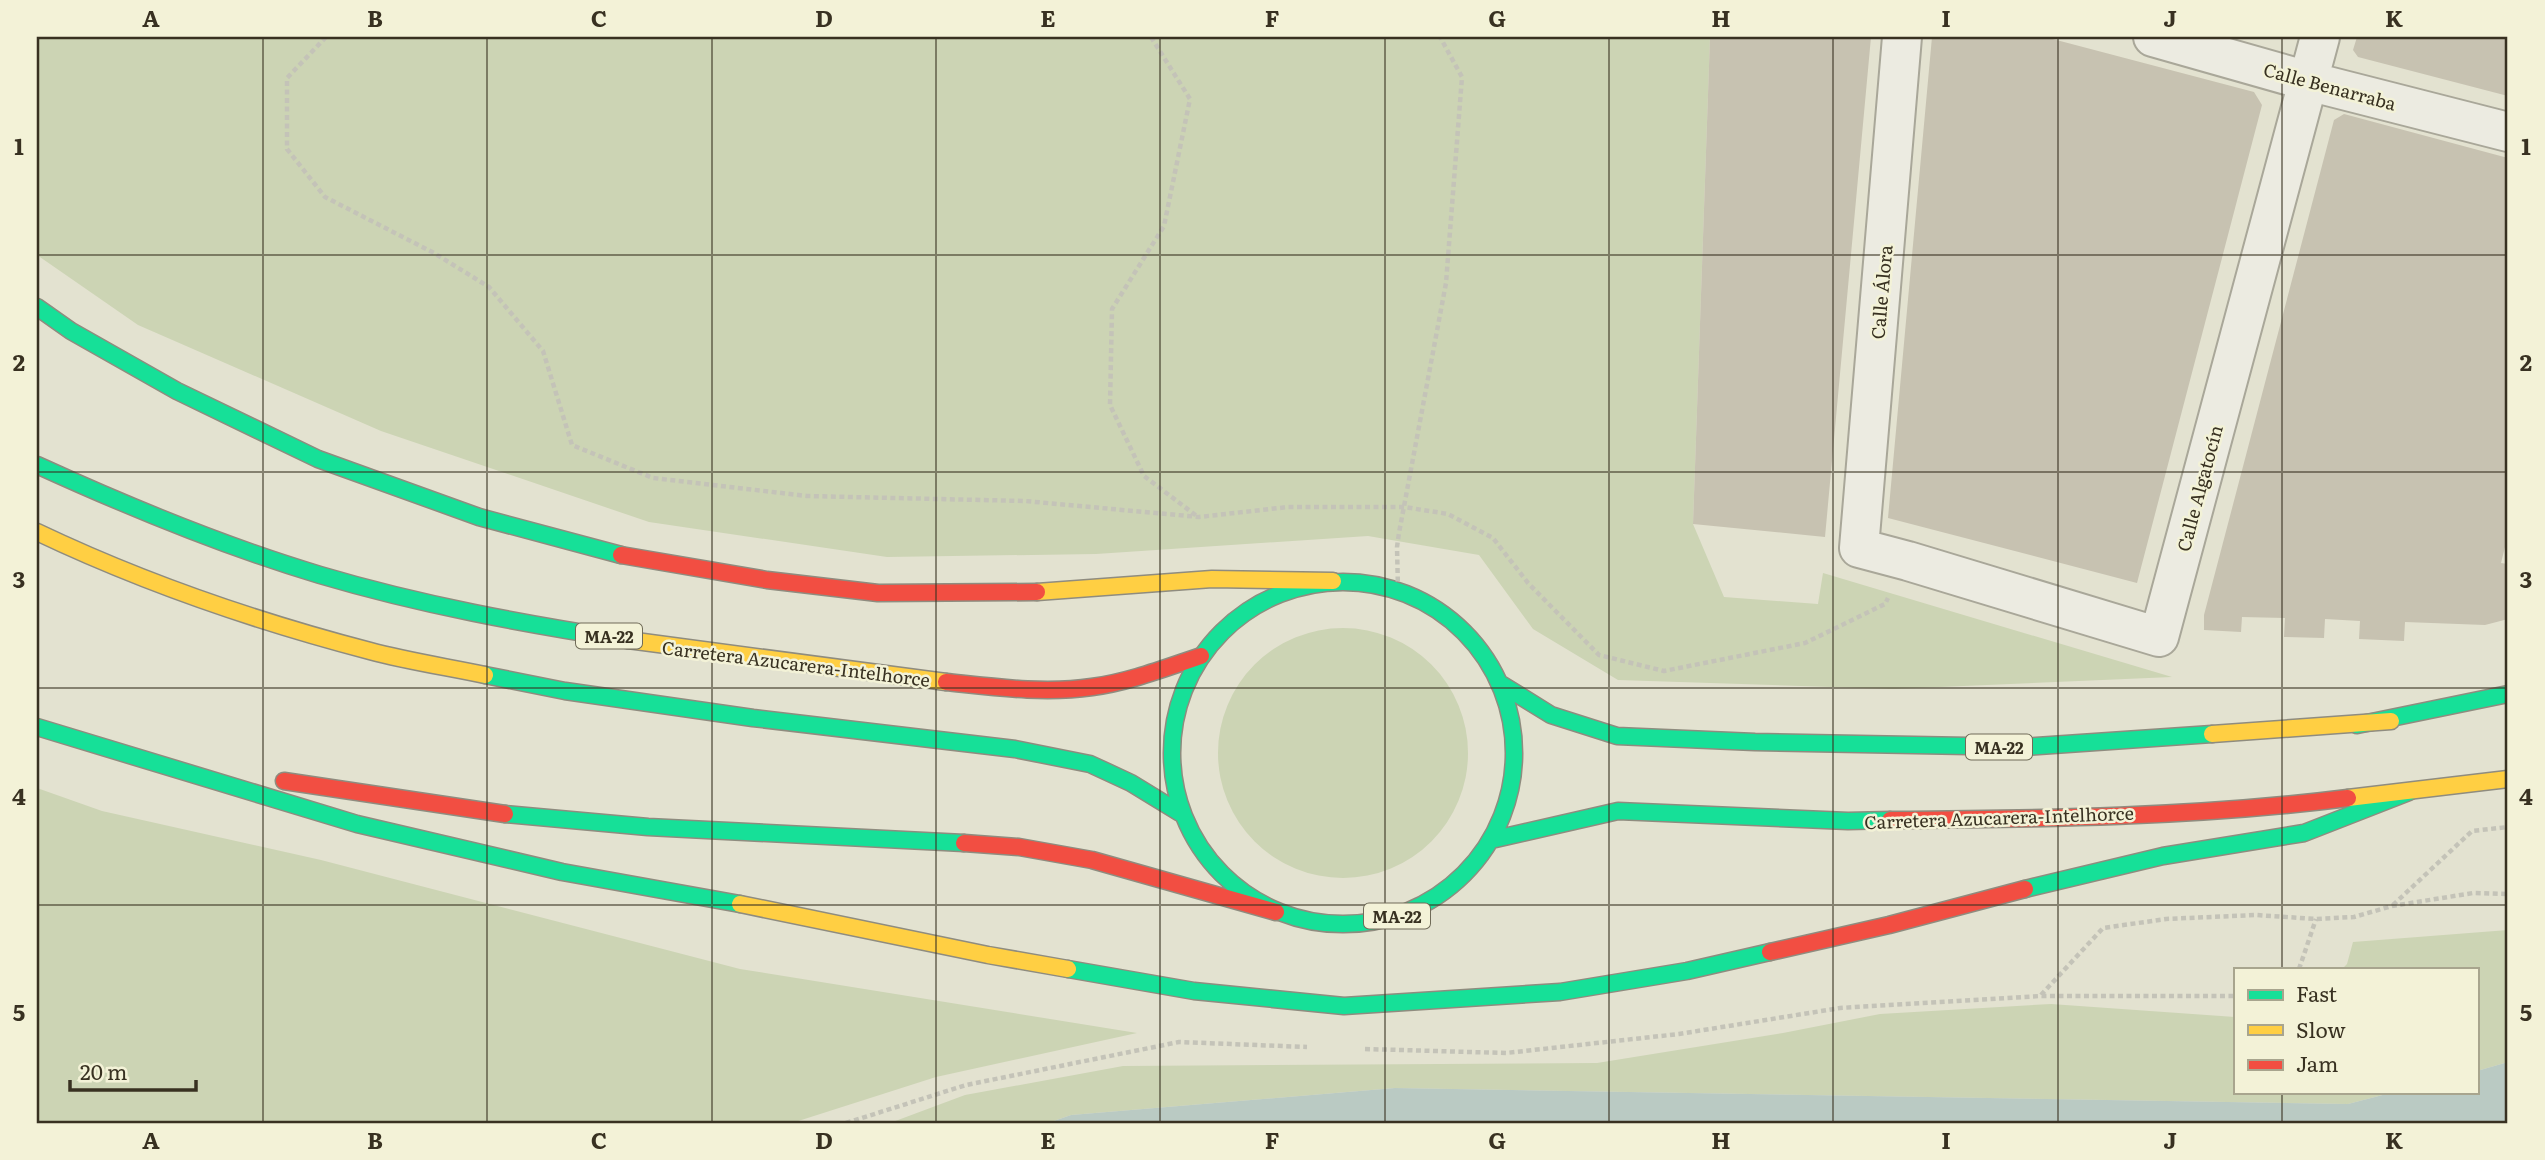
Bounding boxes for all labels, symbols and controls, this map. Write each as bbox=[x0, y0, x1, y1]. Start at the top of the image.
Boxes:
text: A bbox=[142, 0, 160, 34]
text: B bbox=[367, 0, 383, 34]
text: C bbox=[591, 0, 607, 34]
text: D bbox=[815, 0, 833, 34]
text: E bbox=[1040, 0, 1056, 34]
text: F bbox=[1265, 0, 1280, 34]
text: G bbox=[1488, 0, 1506, 34]
text: H bbox=[1711, 0, 1731, 34]
text: I bbox=[1941, 0, 1951, 34]
text: J bbox=[2163, 0, 2177, 34]
text: K bbox=[2385, 0, 2403, 34]
street label: Calle Benarraba bbox=[2261, 55, 2400, 117]
text: 1 bbox=[14, 128, 24, 162]
text: 1 bbox=[2521, 128, 2531, 162]
street label: Calle Álora bbox=[1863, 243, 1899, 340]
text: 2 bbox=[13, 344, 25, 378]
text: 2 bbox=[2520, 344, 2532, 378]
street label: Calle Algatocín bbox=[2169, 422, 2229, 554]
text: 3 bbox=[13, 561, 25, 595]
text: 3 bbox=[2520, 561, 2532, 595]
road number: MA-22 bbox=[576, 624, 642, 649]
street label: Carretera Azucarera-Intelhorce bbox=[660, 633, 932, 693]
road number: MA-22 bbox=[1966, 734, 2032, 760]
text: 4 bbox=[12, 778, 26, 812]
text: 4 bbox=[2519, 778, 2533, 812]
street label: Carretera Azucarera-Intelhorce bbox=[1864, 799, 2134, 835]
road number: MA-22 bbox=[1364, 904, 1430, 928]
legend bbox=[2234, 968, 2478, 1094]
text: Fast bbox=[2296, 977, 2337, 1008]
text: 5 bbox=[13, 994, 25, 1028]
text: 5 bbox=[2520, 994, 2532, 1028]
text: Slow bbox=[2296, 1013, 2346, 1044]
text: Jam bbox=[2296, 1047, 2338, 1078]
scale bar bbox=[70, 1048, 196, 1092]
text: 20 m bbox=[80, 1055, 127, 1086]
text: A bbox=[142, 1122, 160, 1156]
text: B bbox=[367, 1122, 383, 1156]
text: C bbox=[591, 1122, 607, 1156]
text: D bbox=[815, 1122, 833, 1156]
text: E bbox=[1040, 1122, 1056, 1156]
text: F bbox=[1265, 1122, 1280, 1156]
text: G bbox=[1488, 1122, 1506, 1156]
text: H bbox=[1711, 1122, 1731, 1156]
text: I bbox=[1941, 1122, 1951, 1156]
text: J bbox=[2163, 1122, 2177, 1156]
text: K bbox=[2385, 1122, 2403, 1156]

